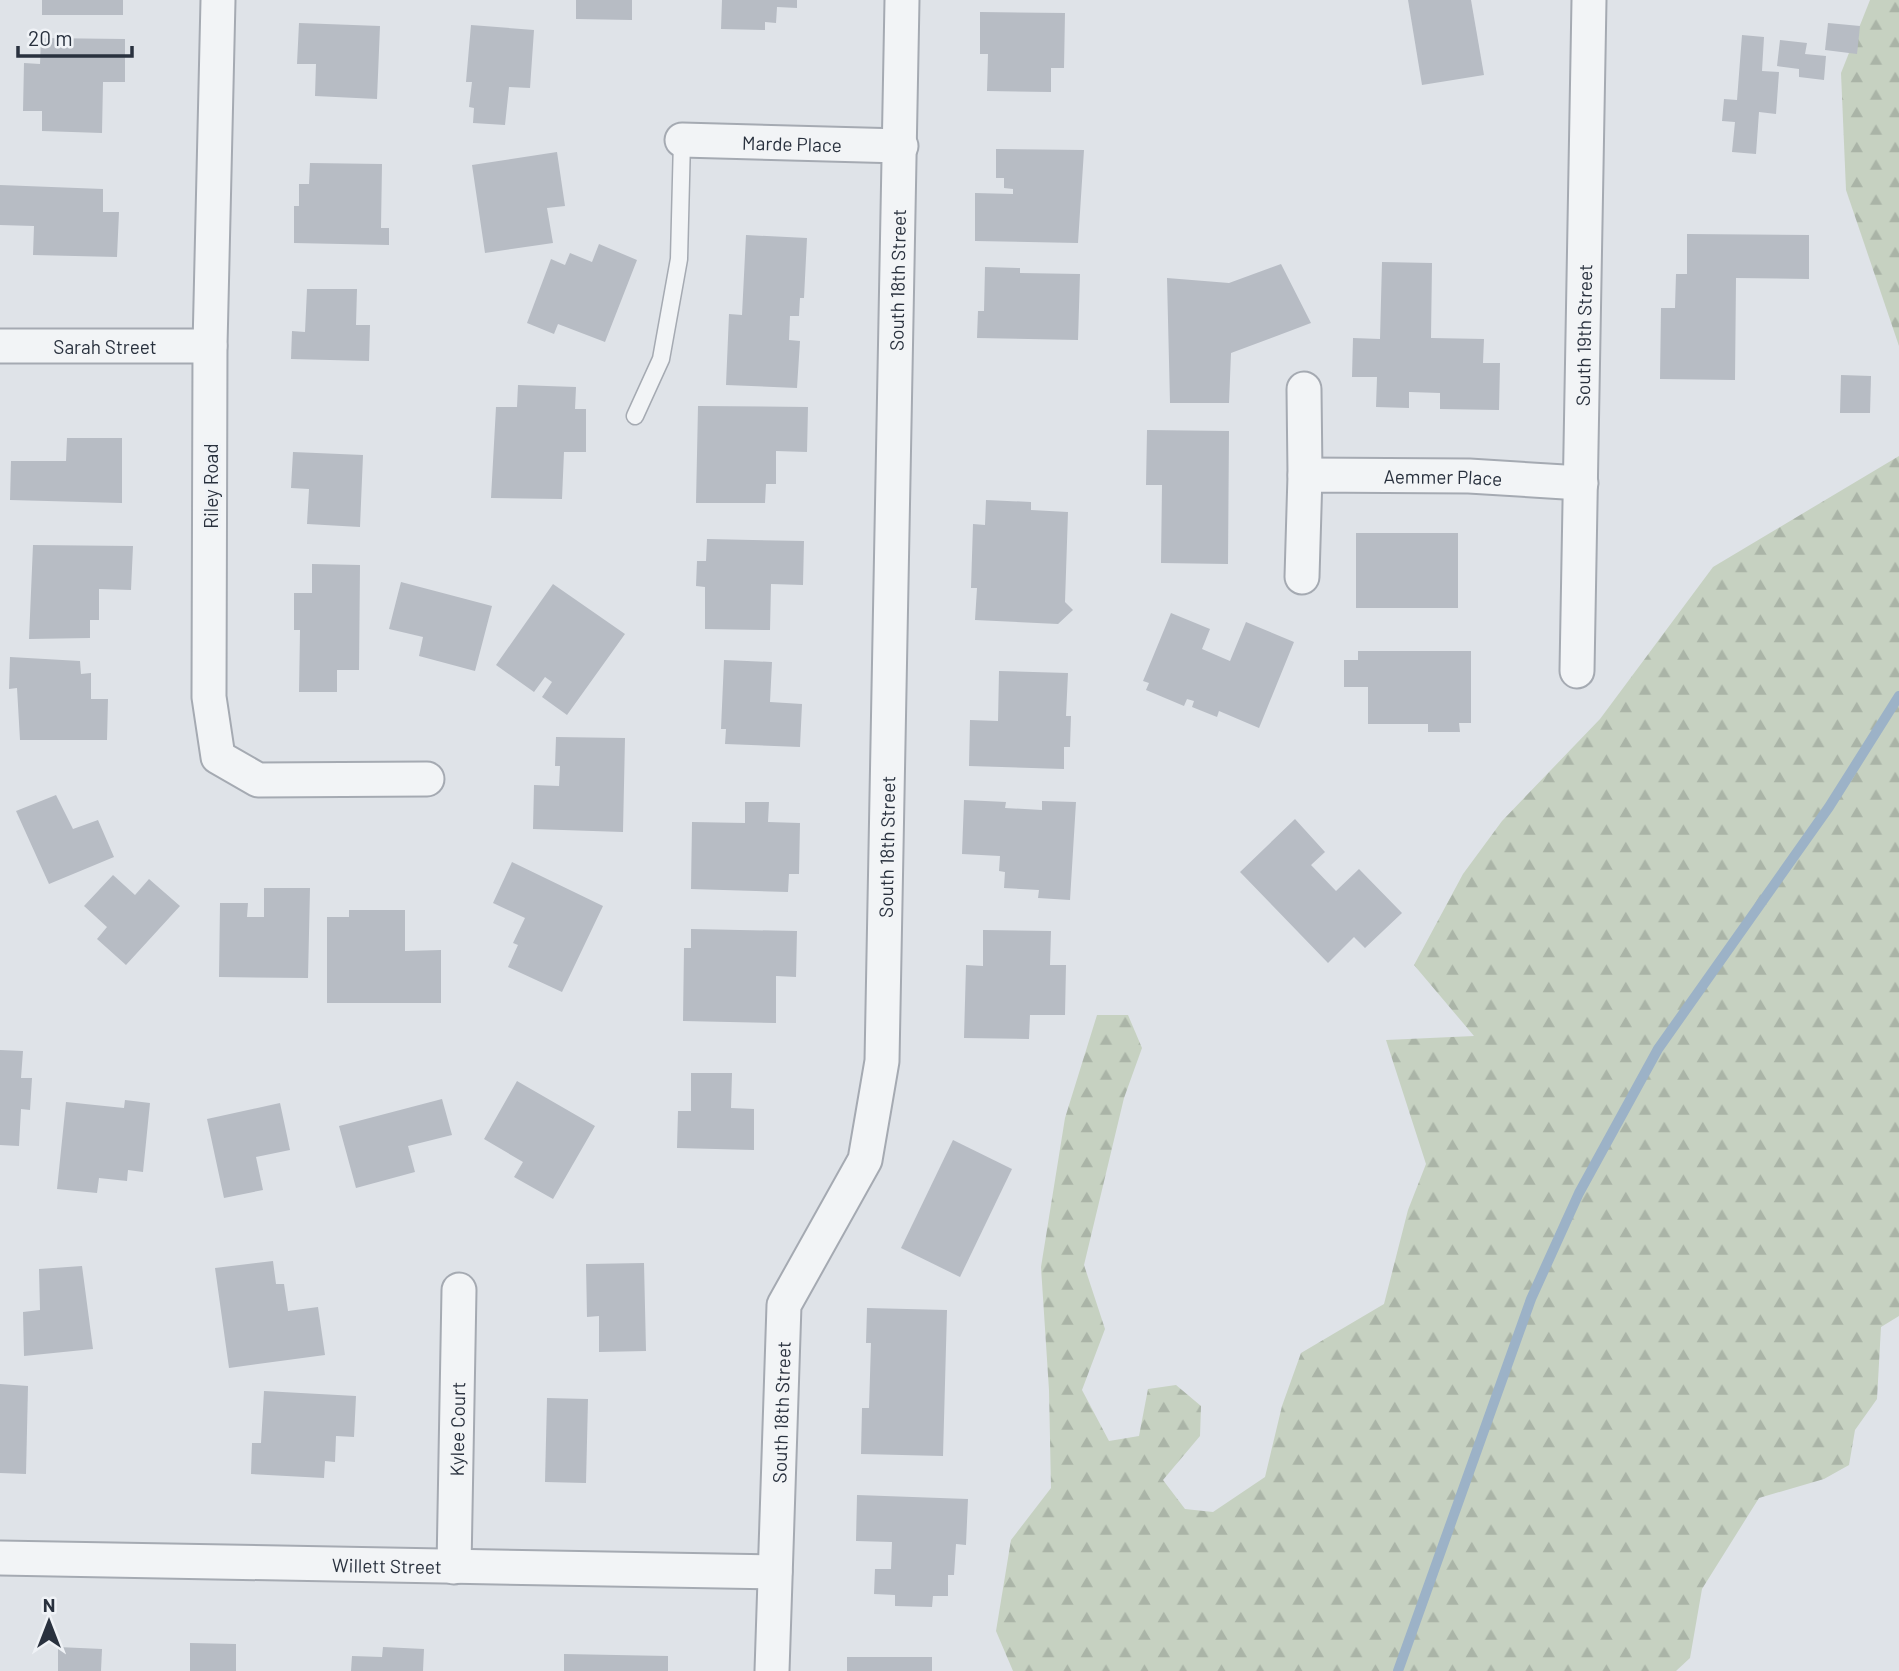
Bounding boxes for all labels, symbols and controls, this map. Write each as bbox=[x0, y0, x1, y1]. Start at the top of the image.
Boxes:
scale bar bbox=[18, 14, 131, 58]
text: 20 m bbox=[28, 25, 73, 50]
street label: Marde Place bbox=[742, 130, 842, 156]
street label: South 18th Street bbox=[884, 209, 910, 351]
street label: South 19th Street bbox=[1570, 264, 1596, 406]
street label: Sarah Street bbox=[53, 335, 157, 358]
street label: Riley Road bbox=[199, 443, 222, 529]
street label: Aemmer Place bbox=[1383, 464, 1503, 490]
street label: South 18th Street bbox=[873, 776, 899, 918]
street label: South 18th Street bbox=[767, 1341, 794, 1484]
street label: Kylee Court bbox=[444, 1381, 469, 1477]
street label: Willett Street bbox=[332, 1552, 442, 1577]
north arrow bbox=[14, 1587, 84, 1657]
text: N bbox=[43, 1593, 55, 1616]

